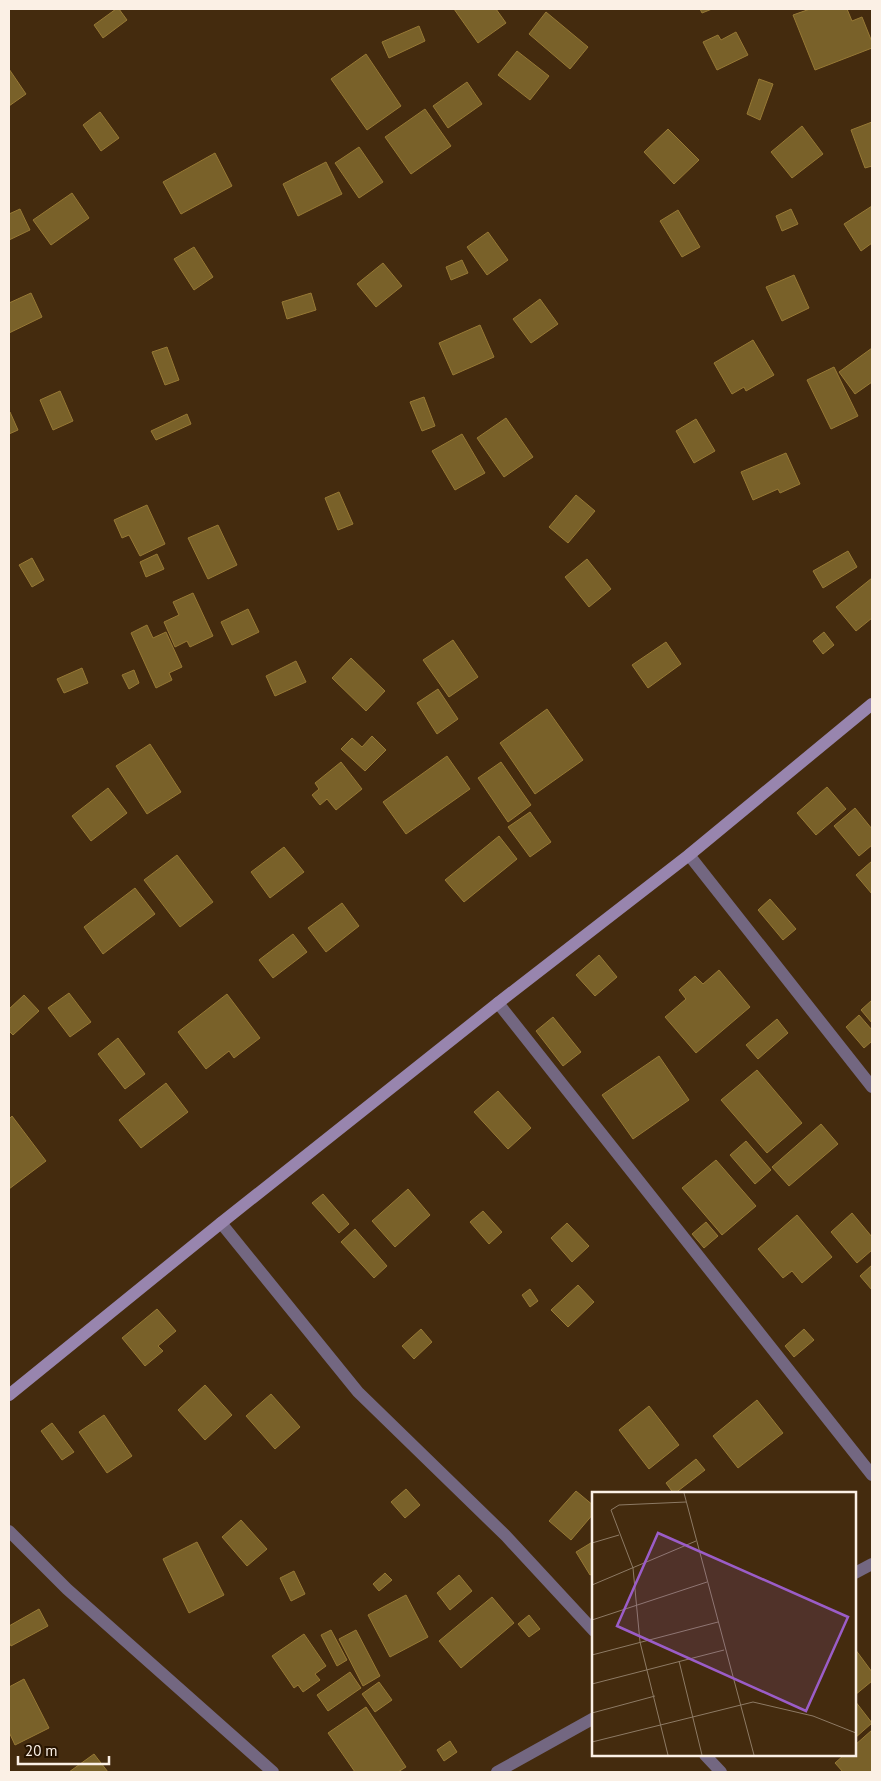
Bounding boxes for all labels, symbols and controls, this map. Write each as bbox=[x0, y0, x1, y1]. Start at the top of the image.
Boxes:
inset map bbox=[592, 1492, 856, 1756]
scale bar bbox=[18, 1734, 109, 1766]
text: 20 m bbox=[25, 1741, 58, 1760]

